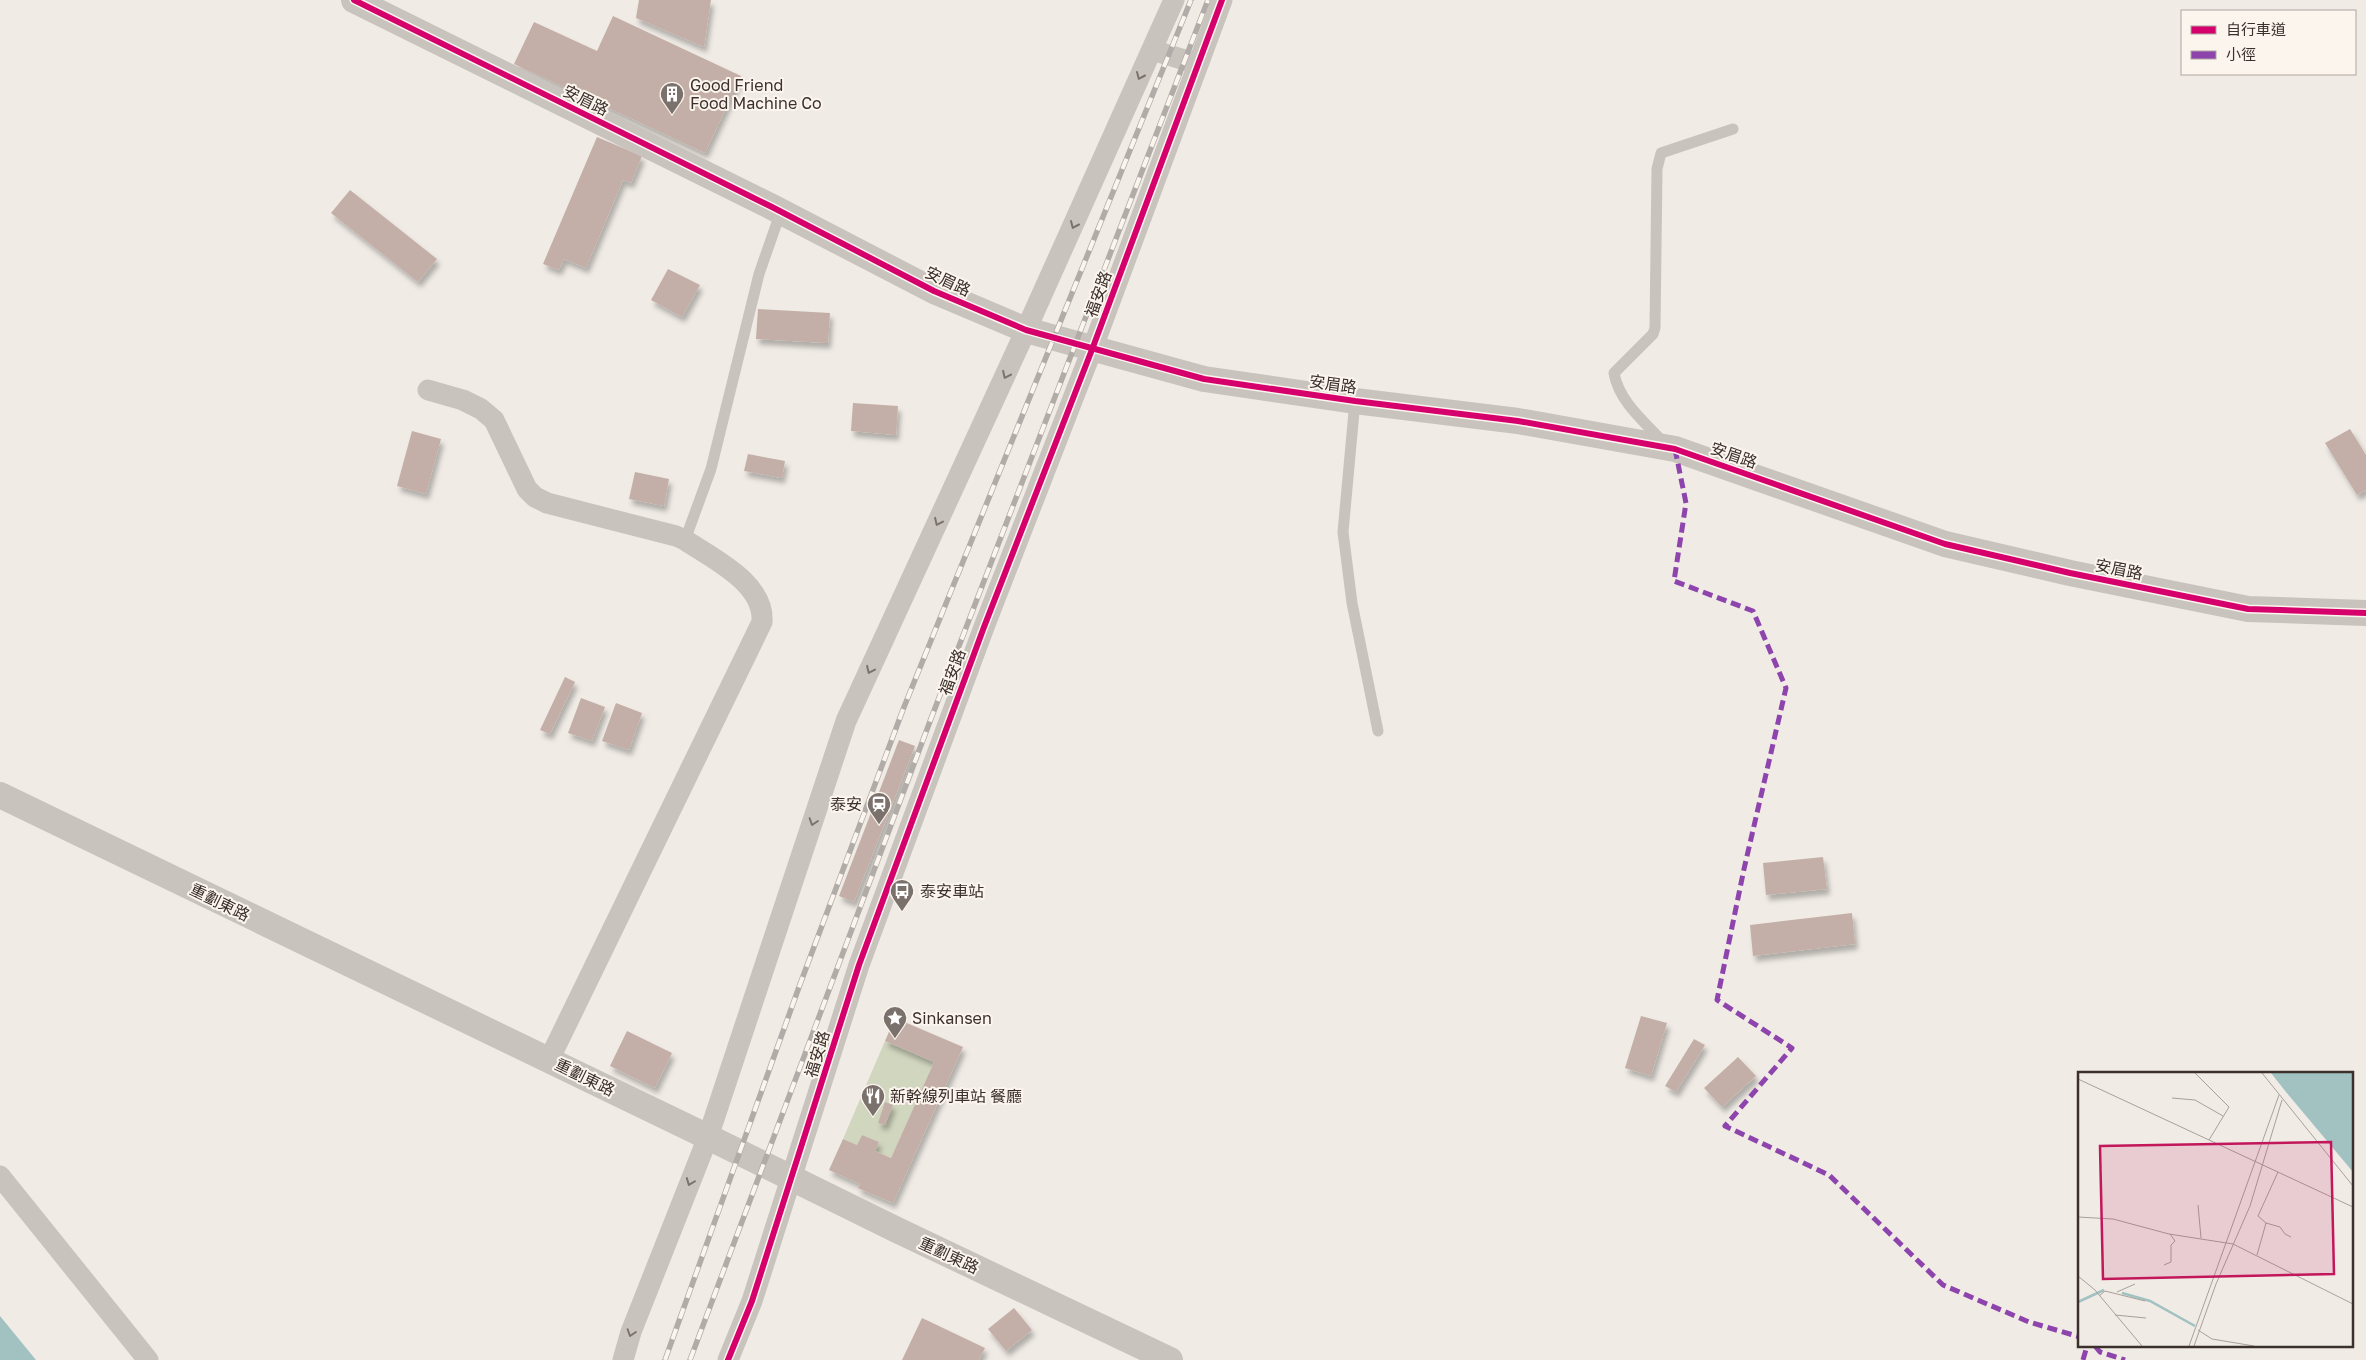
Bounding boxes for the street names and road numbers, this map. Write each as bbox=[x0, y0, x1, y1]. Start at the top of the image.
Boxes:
street label: 安眉路 bbox=[560, 80, 612, 120]
street label: 安眉路 bbox=[922, 262, 974, 300]
street label: 福安路 bbox=[1080, 268, 1116, 320]
street label: 安眉路 bbox=[1308, 371, 1358, 397]
street label: 安眉路 bbox=[1708, 438, 1760, 472]
street label: 安眉路 bbox=[2094, 555, 2144, 583]
street label: 福安路 bbox=[934, 646, 970, 698]
street label: 重劃東路 bbox=[187, 879, 253, 925]
street label: 福安路 bbox=[800, 1028, 834, 1080]
street label: 重劃東路 bbox=[552, 1054, 618, 1100]
street label: 重劃東路 bbox=[916, 1232, 982, 1278]

